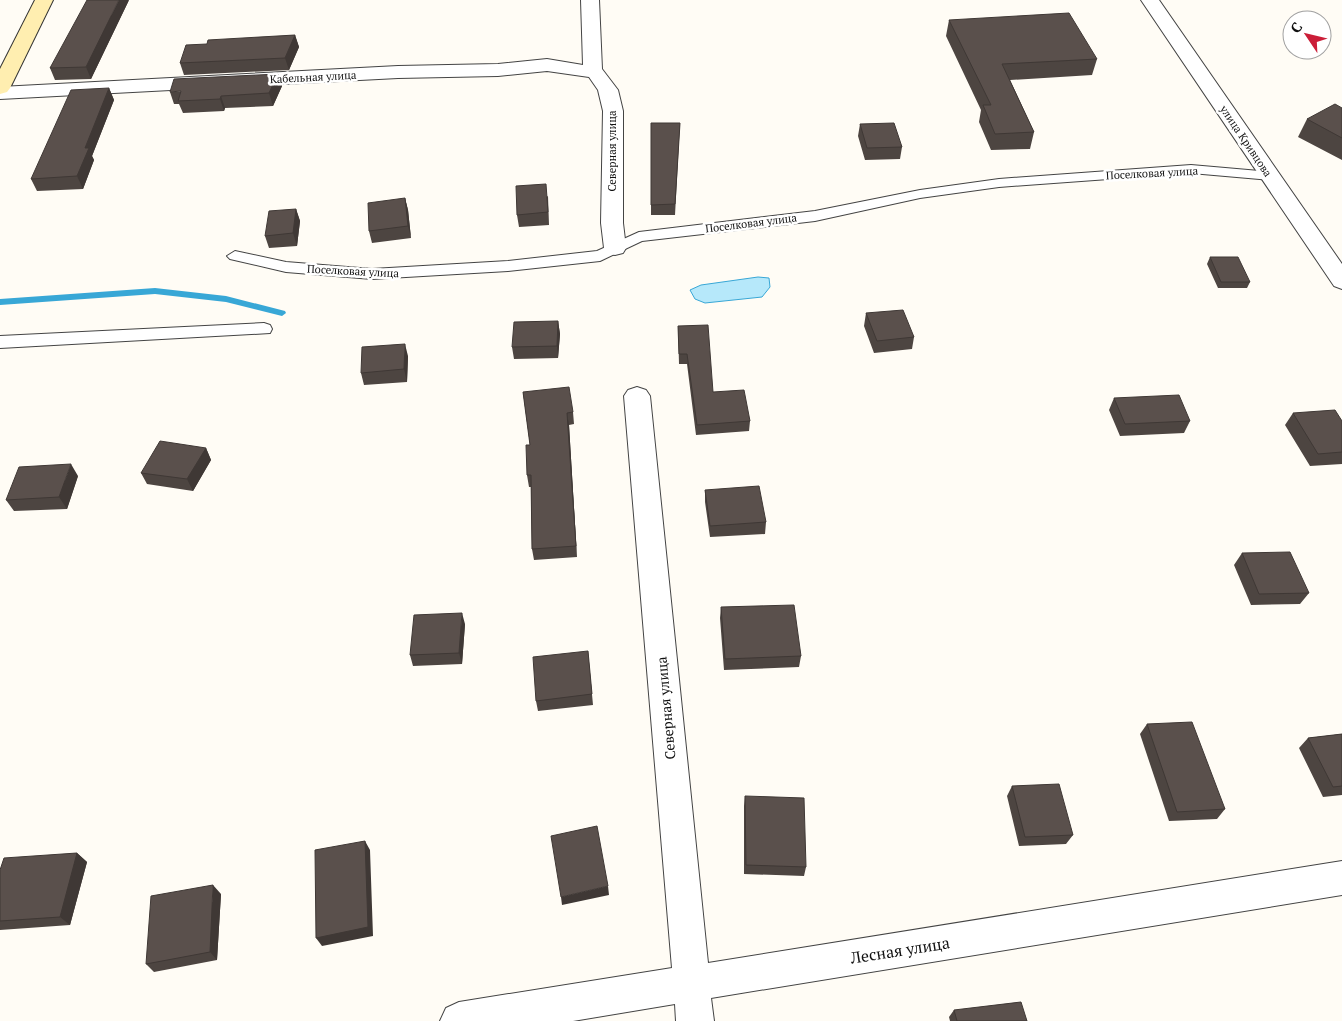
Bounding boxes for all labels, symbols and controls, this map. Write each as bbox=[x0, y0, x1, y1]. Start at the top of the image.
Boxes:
north arrow bbox=[1282, 10, 1332, 60]
text: С bbox=[1286, 18, 1306, 36]
street label: Кабельная улица bbox=[269, 68, 357, 86]
street label: улица Кривцова bbox=[1216, 102, 1275, 180]
street label: Северная улица bbox=[605, 110, 619, 192]
street label: Поселковая улица bbox=[1106, 164, 1199, 182]
street label: Поселковая улица bbox=[704, 210, 798, 236]
street label: Поселковая улица bbox=[307, 262, 400, 280]
street label: Северная улица bbox=[652, 656, 679, 760]
street label: Лесная улица bbox=[848, 931, 951, 969]

